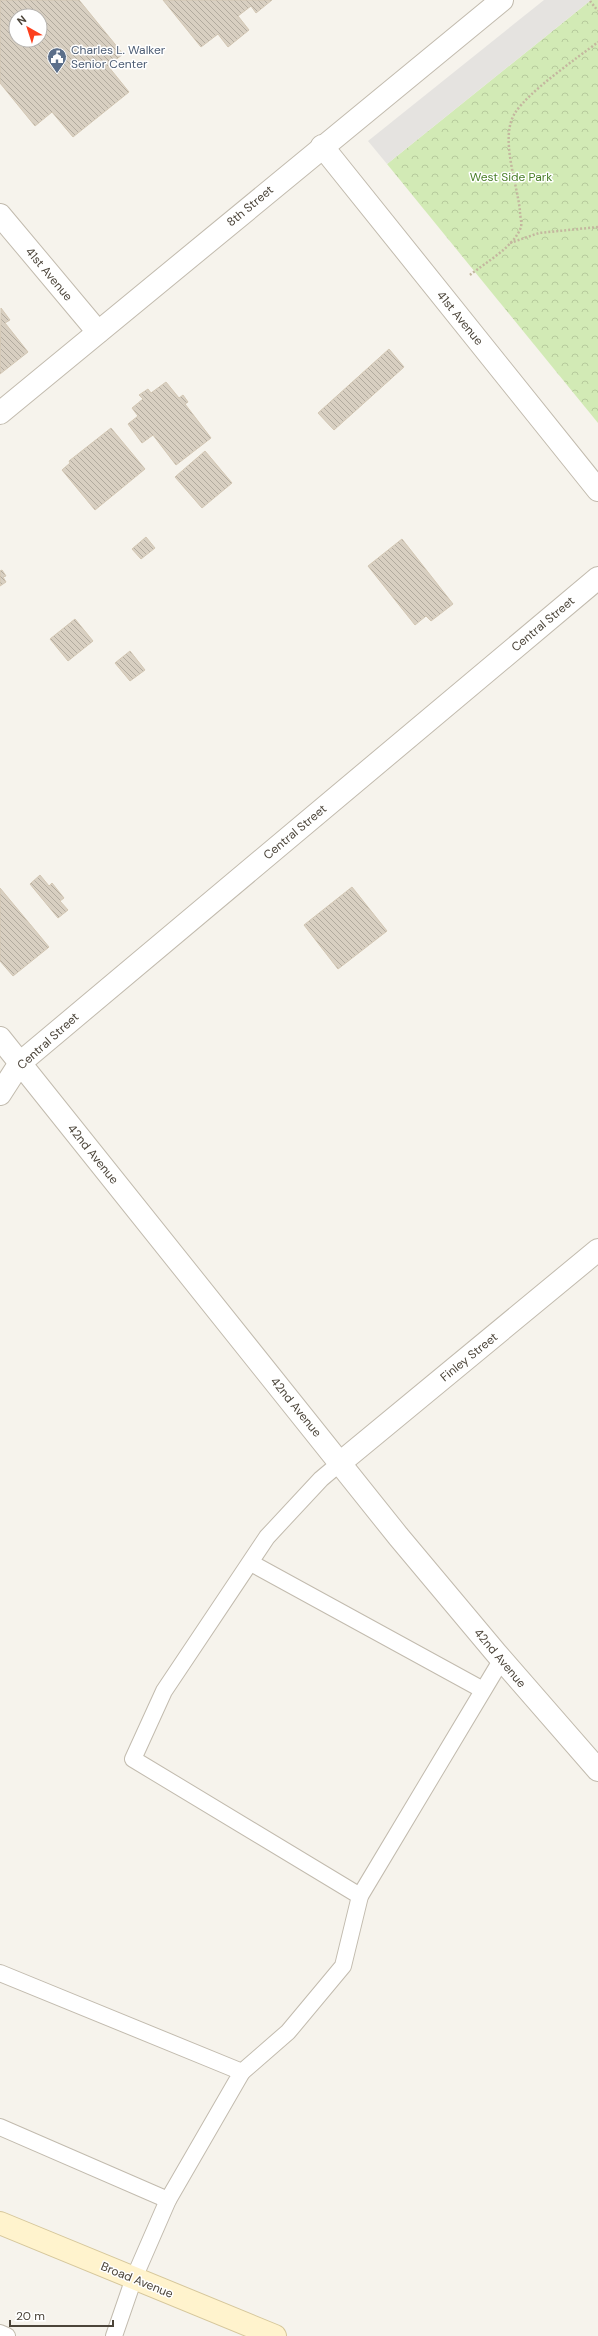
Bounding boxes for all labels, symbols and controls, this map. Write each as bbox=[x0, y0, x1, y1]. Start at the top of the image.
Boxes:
north arrow bbox=[8, 8, 48, 48]
text: N bbox=[14, 12, 29, 28]
place label: Charles L. Walker Senior Center bbox=[71, 42, 166, 72]
public building icon: Charles L. Walker Senior Center bbox=[46, 46, 68, 74]
park label: West Side Park bbox=[470, 169, 552, 185]
street label: 8th Street bbox=[223, 182, 277, 230]
street label: 41st Avenue bbox=[22, 244, 76, 304]
street label: 41st Avenue bbox=[433, 288, 487, 349]
street label: Central Street bbox=[508, 593, 578, 655]
street label: Central Street bbox=[260, 801, 330, 863]
street label: Central Street bbox=[14, 1009, 83, 1073]
street label: 42nd Avenue bbox=[64, 1121, 122, 1187]
street label: Finley Street bbox=[437, 1329, 501, 1385]
street label: 42nd Avenue bbox=[267, 1374, 325, 1440]
street label: 42nd Avenue bbox=[471, 1625, 530, 1691]
street label: Broad Avenue bbox=[98, 2258, 176, 2302]
scale bar bbox=[10, 2302, 113, 2328]
text: 20 m bbox=[16, 2308, 45, 2324]

